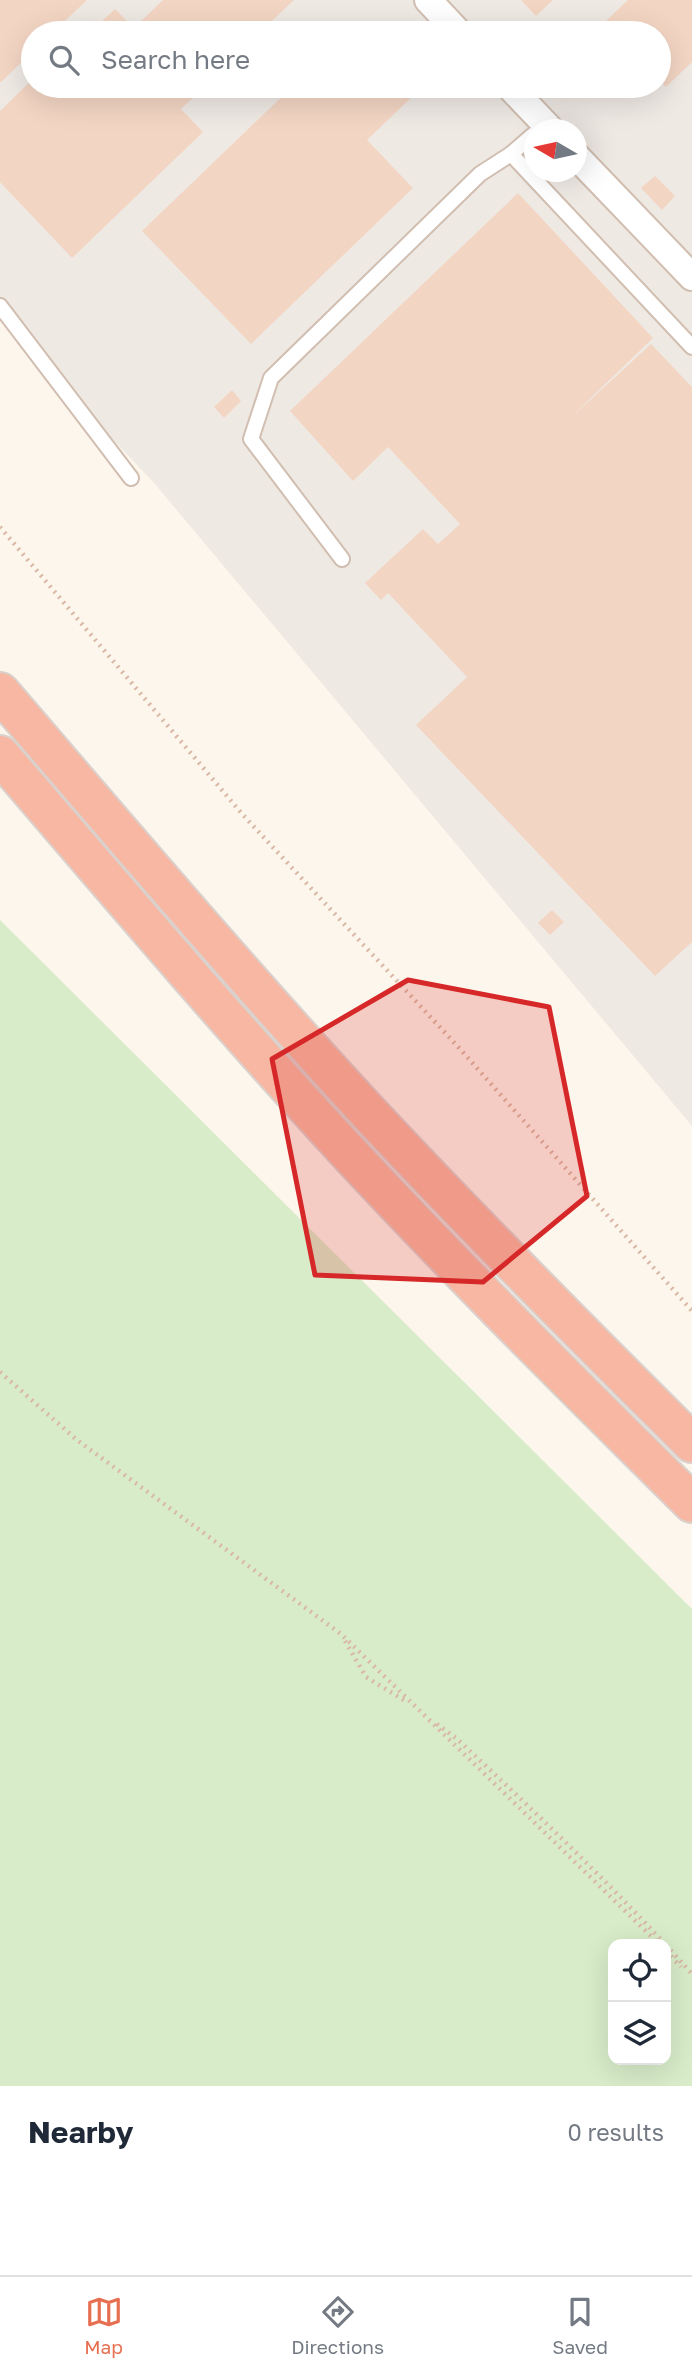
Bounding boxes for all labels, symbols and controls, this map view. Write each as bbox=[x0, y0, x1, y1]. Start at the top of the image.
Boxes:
search box bbox=[21, 21, 671, 98]
icon: search bbox=[45, 41, 83, 79]
text: Search here bbox=[101, 44, 250, 75]
north arrow bbox=[524, 119, 587, 182]
map controls bbox=[608, 1939, 671, 2065]
button: locate bbox=[608, 1939, 671, 2002]
button: layers bbox=[608, 2002, 671, 2065]
text: Nearby bbox=[28, 2114, 133, 2150]
text: 0 results bbox=[568, 2118, 664, 2146]
tab: Map bbox=[84, 2293, 123, 2358]
tab: Directions bbox=[291, 2293, 384, 2358]
tab: Saved bbox=[552, 2293, 608, 2358]

